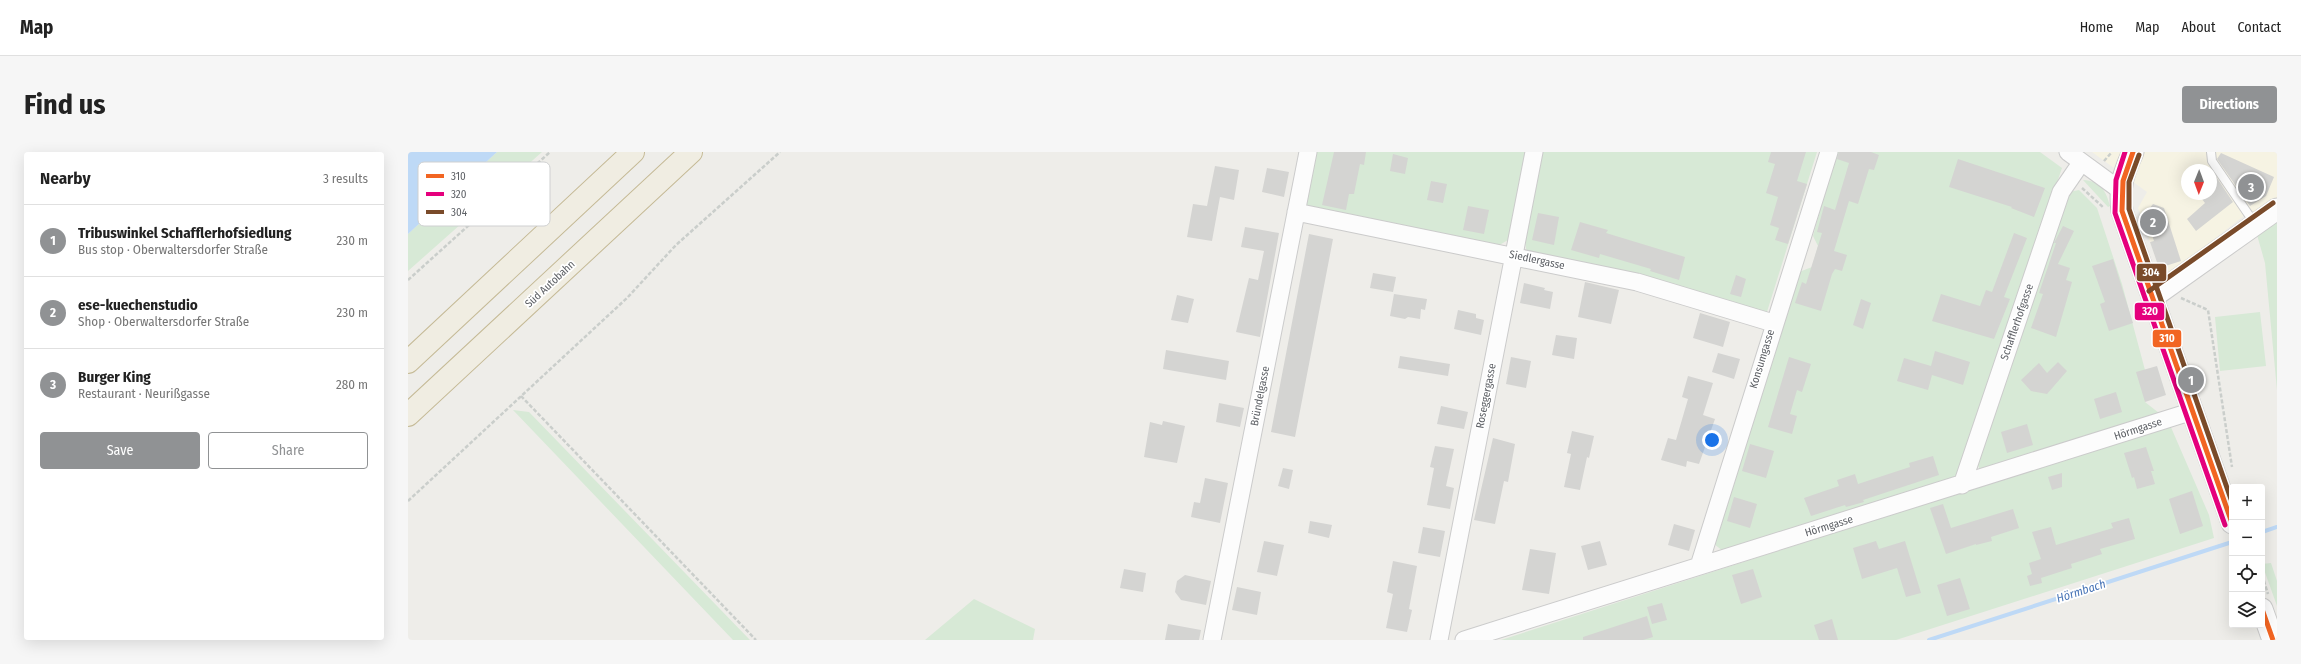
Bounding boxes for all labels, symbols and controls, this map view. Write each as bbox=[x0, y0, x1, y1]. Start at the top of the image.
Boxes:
text: Map bbox=[20, 16, 53, 39]
text: Home bbox=[2080, 19, 2113, 36]
text: Map bbox=[2135, 19, 2159, 36]
text: About bbox=[2181, 19, 2216, 36]
text: Contact bbox=[2238, 19, 2281, 36]
button: Directions bbox=[2182, 86, 2277, 123]
text: Find us bbox=[24, 88, 106, 121]
legend bbox=[418, 162, 550, 226]
north arrow bbox=[2181, 164, 2217, 200]
text: Nearby bbox=[40, 168, 91, 189]
text: 310 bbox=[451, 170, 466, 183]
text: 3 results bbox=[323, 171, 368, 186]
pin: 3 bbox=[2238, 172, 2264, 202]
text: 320 bbox=[451, 188, 467, 201]
text: 304 bbox=[451, 206, 468, 219]
pin: 2 bbox=[2140, 207, 2166, 237]
text: Tribuswinkel Schafflerhofsiedlung bbox=[78, 224, 291, 242]
text: 1 bbox=[50, 233, 56, 248]
text: 230 m bbox=[337, 233, 368, 248]
text: Bus stop · Oberwaltersdorfer Straße bbox=[78, 242, 268, 257]
street label: Siedlergasse bbox=[1508, 248, 1566, 272]
street label: Süd Autobahn bbox=[522, 258, 578, 310]
line badge: 304 bbox=[2136, 263, 2167, 282]
text: 304 bbox=[2142, 266, 2160, 279]
street label: Schafflerhofgasse bbox=[1998, 282, 2036, 362]
text: ese-kuechenstudio bbox=[78, 296, 198, 314]
line badge: 320 bbox=[2134, 302, 2165, 321]
text: 2 bbox=[50, 305, 56, 320]
text: 230 m bbox=[337, 305, 368, 320]
text: 320 bbox=[2141, 305, 2158, 318]
text: Shop · Oberwaltersdorfer Straße bbox=[78, 314, 249, 329]
street label: Konsumgasse bbox=[1747, 328, 1777, 390]
line badge: 310 bbox=[2152, 329, 2182, 348]
text: 310 bbox=[2158, 332, 2175, 345]
street label: Roseggergasse bbox=[1473, 362, 1499, 430]
street label: Bründelgasse bbox=[1248, 365, 1272, 427]
pin: 1 bbox=[2178, 365, 2204, 395]
text: Burger King bbox=[78, 368, 151, 386]
text: 3 bbox=[50, 377, 56, 392]
text: 280 m bbox=[336, 377, 368, 392]
text: Restaurant · Neurißgasse bbox=[78, 386, 210, 401]
street label: Hörmgasse bbox=[2112, 415, 2164, 443]
your location bbox=[1702, 430, 1722, 450]
button: Save bbox=[40, 432, 200, 469]
button: Share bbox=[208, 432, 368, 469]
map controls bbox=[2229, 484, 2265, 628]
button: + bbox=[2229, 484, 2265, 520]
street label: Hörmgasse bbox=[1803, 513, 1855, 539]
button: − bbox=[2229, 520, 2265, 556]
button: locate bbox=[2229, 556, 2265, 592]
water label: Hörmbach bbox=[2055, 576, 2107, 606]
button: layers bbox=[2229, 592, 2265, 628]

